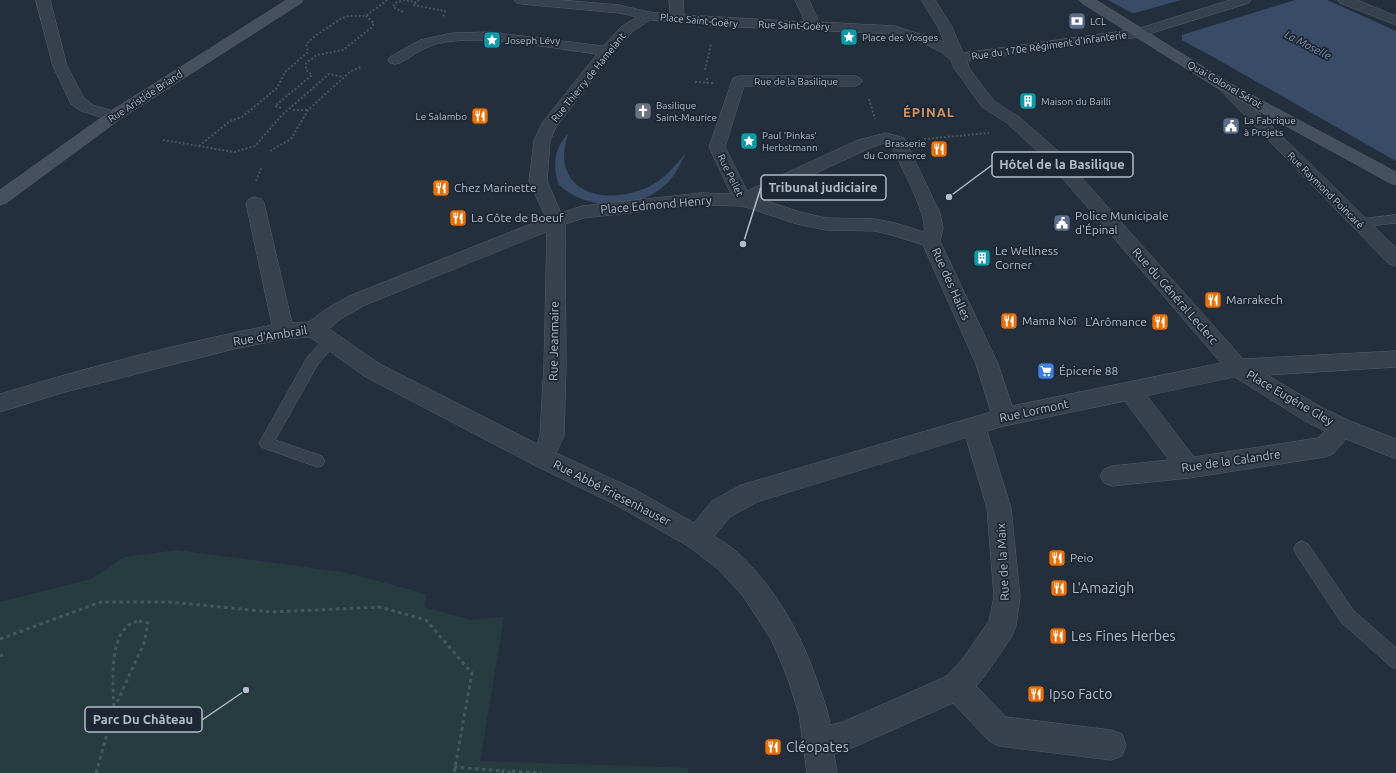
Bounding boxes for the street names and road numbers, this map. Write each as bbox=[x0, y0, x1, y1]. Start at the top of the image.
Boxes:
street label: Place Saint-Goëry bbox=[660, 12, 739, 29]
street label: Rue Saint-Goëry bbox=[758, 19, 830, 32]
street label: Rue du 170e Régiment d'Infanterie bbox=[971, 29, 1127, 62]
street label: Rue Thierry de Hamelant bbox=[549, 31, 628, 124]
street label: Quai Colonel Sérot bbox=[1186, 59, 1264, 110]
street label: Rue Aristide Briand bbox=[106, 68, 184, 124]
street label: Rue de la Basilique bbox=[754, 76, 838, 87]
street label: Rue Raymond Poincaré bbox=[1285, 150, 1366, 231]
street label: Rue Pellet bbox=[716, 152, 746, 198]
street label: Place Edmond Henry bbox=[600, 193, 712, 216]
street label: Rue du Général Leclerc bbox=[1130, 245, 1221, 347]
street label: Rue des Halles bbox=[930, 246, 973, 322]
street label: Rue Jeanmaire bbox=[546, 301, 561, 381]
street label: Rue d'Ambrail bbox=[232, 323, 308, 348]
street label: Place Eugéne Gley bbox=[1244, 367, 1336, 428]
street label: Rue Lormont bbox=[998, 397, 1070, 424]
street label: Rue de la Calandre bbox=[1180, 447, 1281, 474]
street label: Rue Abbé Friesenhauser bbox=[551, 457, 674, 528]
street label: Rue de la Maix bbox=[994, 523, 1011, 601]

